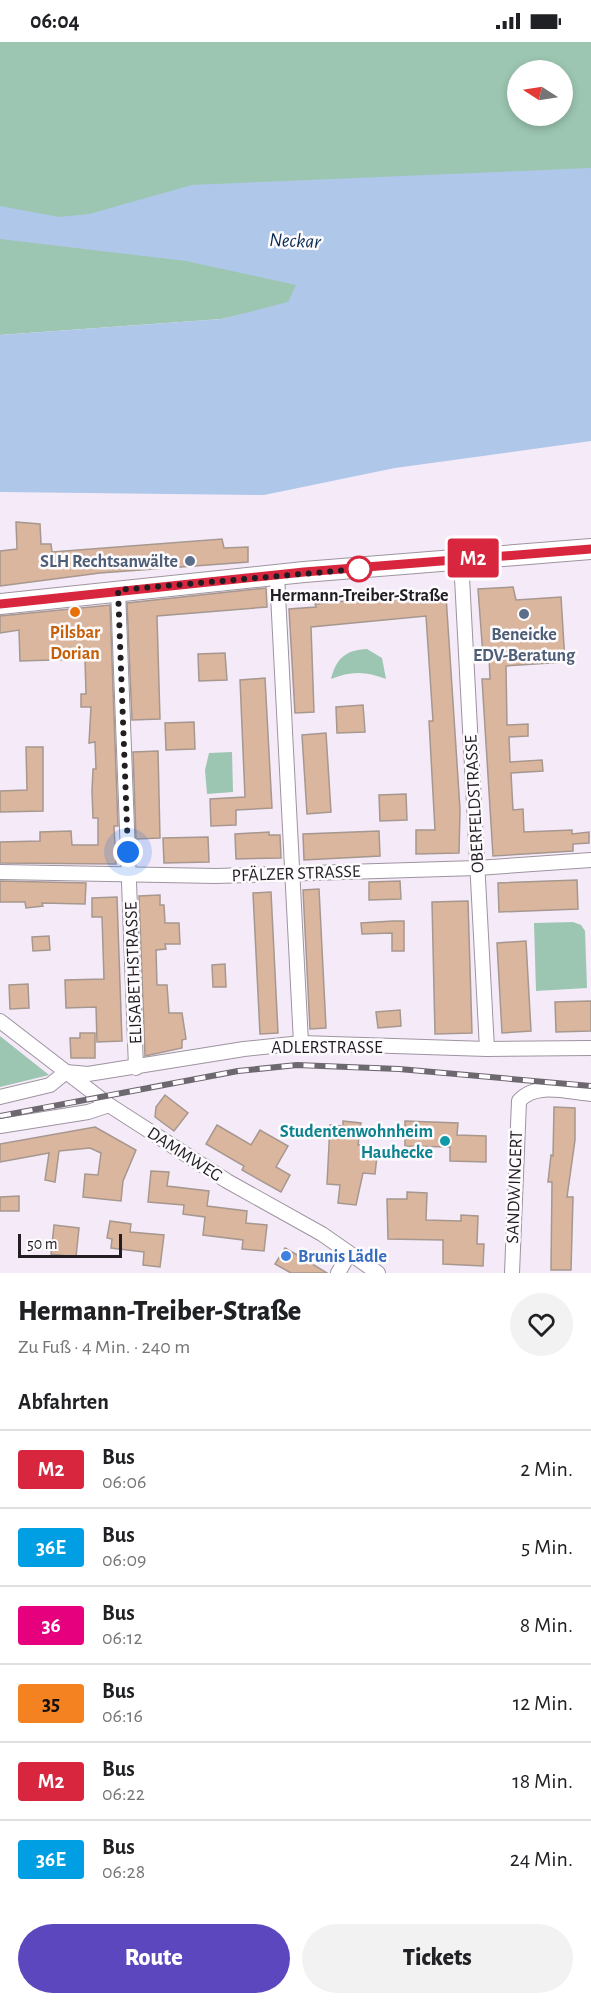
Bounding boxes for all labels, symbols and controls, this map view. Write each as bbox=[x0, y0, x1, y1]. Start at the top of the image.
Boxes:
text: 06:04 bbox=[30, 10, 80, 32]
north arrow bbox=[507, 60, 573, 126]
map controls bbox=[507, 60, 573, 126]
water label: Neckar bbox=[269, 230, 321, 252]
line badge: M2 bbox=[446, 538, 500, 578]
text: M2 bbox=[460, 548, 486, 569]
place label: SLH Rechtsanwälte bbox=[40, 553, 178, 571]
marker: SLH Rechtsanwälte bbox=[183, 554, 197, 568]
marker: Hermann-Treiber-Straße bbox=[346, 556, 372, 582]
place label: Hermann-Treiber-Straße bbox=[270, 587, 448, 605]
marker: Pilsbar Dorian bbox=[68, 605, 82, 619]
marker: Beneicke EDV-Beratung bbox=[517, 607, 531, 621]
place label: Pilsbar Dorian bbox=[50, 624, 101, 663]
place label: Beneicke EDV-Beratung bbox=[473, 626, 576, 665]
street label: OBERFELDSTRASSE bbox=[462, 734, 488, 874]
your location bbox=[113, 837, 143, 867]
street label: PFÄLZER STRASSE bbox=[231, 861, 361, 885]
street label: ELISABETHSTRASSE bbox=[123, 901, 145, 1044]
street label: ADLERSTRASSE bbox=[271, 1039, 383, 1057]
place label: Studentenwohnheim Hauhecke bbox=[280, 1123, 433, 1162]
street label: DAMMWEG bbox=[144, 1124, 225, 1186]
street label: SANDWINGERT bbox=[504, 1130, 526, 1244]
marker: Studentenwohnheim Hauhecke bbox=[438, 1134, 452, 1148]
scale bar bbox=[18, 1231, 122, 1258]
text: 50 m bbox=[27, 1236, 58, 1252]
place label: Brunis Lädle bbox=[298, 1248, 387, 1266]
marker: Brunis Lädle bbox=[279, 1249, 293, 1263]
button: heart bbox=[510, 1293, 573, 1356]
text: Hermann-Treiber-Straße bbox=[18, 1298, 301, 1326]
text: Zu Fuß · 4 Min. · 240 m bbox=[18, 1337, 190, 1357]
text: Abfahrten bbox=[18, 1391, 109, 1413]
text: Bus bbox=[102, 1446, 135, 1468]
text: 2 Min. bbox=[520, 1458, 573, 1480]
text: M2 bbox=[38, 1459, 64, 1480]
text: 06:06 bbox=[102, 1472, 147, 1492]
text: Bus bbox=[102, 1524, 135, 1546]
text: 5 Min. bbox=[521, 1536, 573, 1558]
text: 36E bbox=[36, 1537, 66, 1558]
text: 06:09 bbox=[102, 1550, 147, 1570]
text: Bus bbox=[102, 1602, 135, 1624]
text: 8 Min. bbox=[520, 1614, 573, 1636]
text: 36 bbox=[41, 1615, 61, 1636]
text: 06:12 bbox=[102, 1628, 143, 1648]
text: Bus bbox=[102, 1680, 135, 1702]
text: 12 Min. bbox=[513, 1692, 573, 1714]
text: 35 bbox=[42, 1693, 60, 1714]
text: 06:16 bbox=[102, 1706, 143, 1726]
text: Bus bbox=[102, 1758, 135, 1780]
text: 18 Min. bbox=[512, 1770, 573, 1792]
text: M2 bbox=[38, 1771, 64, 1792]
text: 06:22 bbox=[102, 1784, 145, 1804]
text: Bus bbox=[102, 1836, 135, 1858]
text: 24 Min. bbox=[510, 1848, 573, 1870]
text: 36E bbox=[36, 1849, 66, 1870]
text: 06:28 bbox=[102, 1862, 145, 1882]
button: Route bbox=[18, 1924, 290, 1993]
button: Tickets bbox=[302, 1924, 573, 1993]

